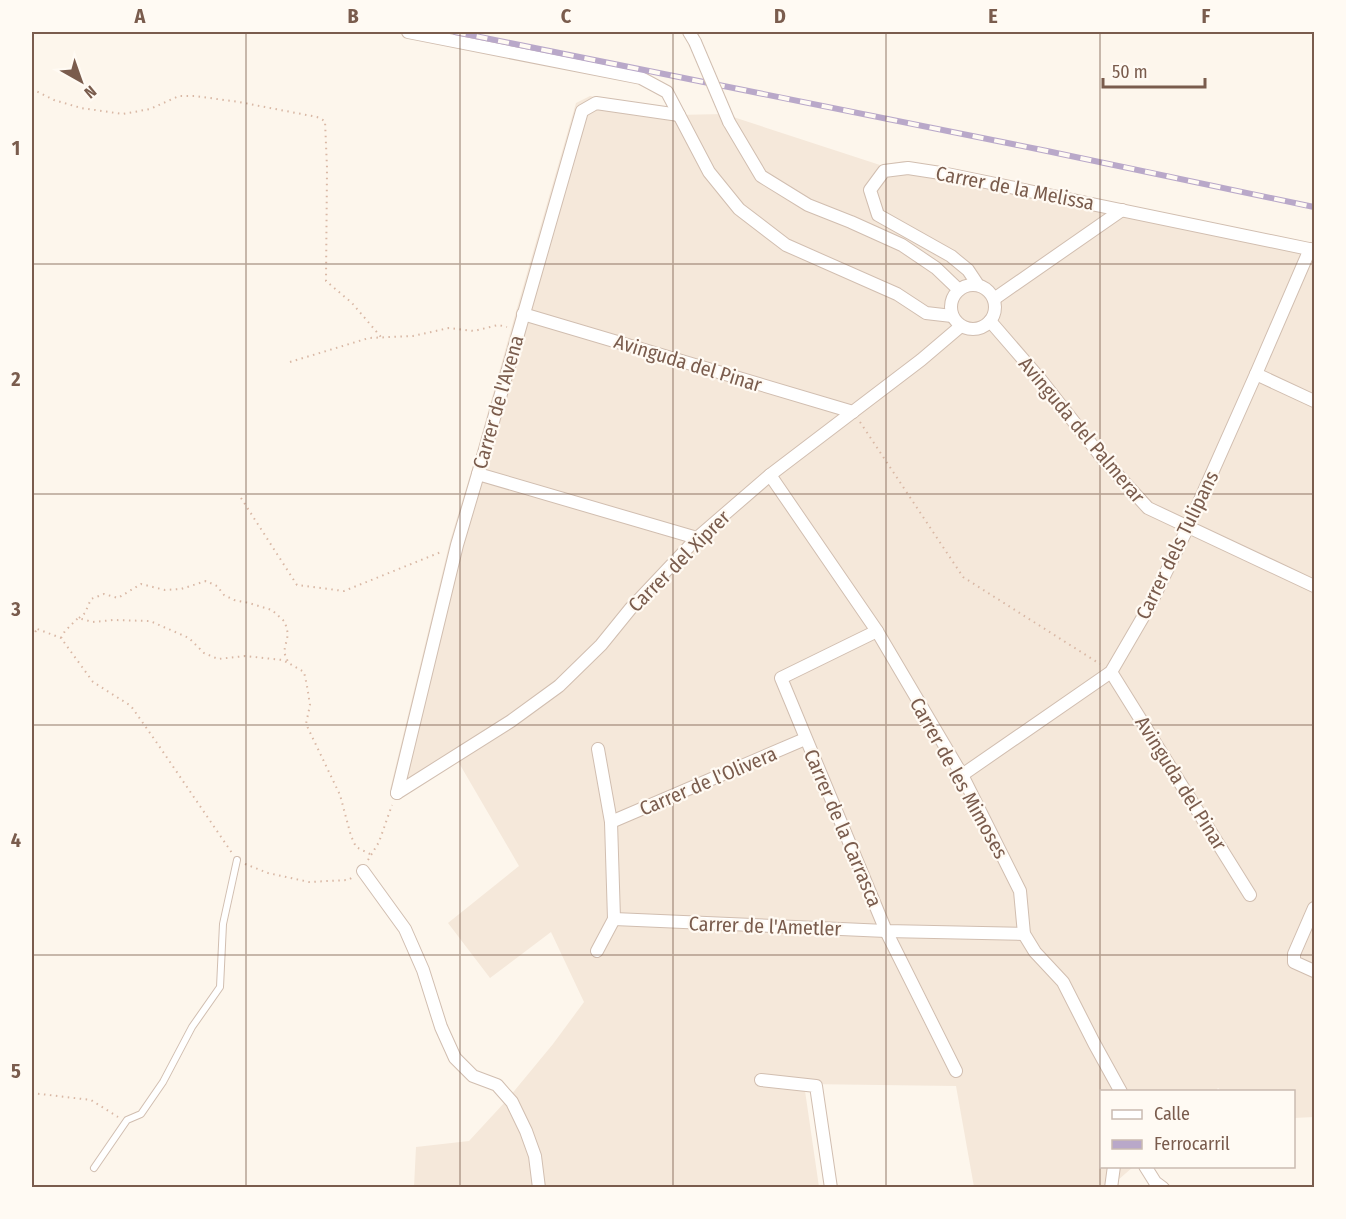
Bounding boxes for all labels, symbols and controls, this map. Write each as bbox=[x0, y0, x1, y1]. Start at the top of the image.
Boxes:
text: A bbox=[134, 4, 147, 28]
text: B bbox=[347, 4, 359, 28]
text: C bbox=[561, 4, 572, 28]
text: D bbox=[774, 4, 786, 28]
text: E bbox=[988, 4, 998, 28]
text: F bbox=[1202, 4, 1211, 28]
north arrow bbox=[51, 51, 111, 111]
scale bar bbox=[1103, 51, 1205, 89]
text: 50 m bbox=[1112, 61, 1148, 83]
text: N bbox=[81, 82, 100, 102]
text: 1 bbox=[12, 136, 20, 160]
street label: Carrer de la Melissa bbox=[934, 161, 1096, 215]
street label: Avinguda del Pinar bbox=[611, 329, 765, 397]
street label: Carrer de l'Avena bbox=[467, 332, 529, 472]
street label: Avinguda del Palmerar bbox=[1014, 352, 1150, 508]
text: 2 bbox=[10, 367, 21, 391]
street label: Carrer dels Tulipans bbox=[1131, 467, 1223, 623]
street label: Carrer del Xiprer bbox=[623, 505, 735, 617]
text: 3 bbox=[10, 597, 21, 621]
street label: Carrer de les Mimoses bbox=[905, 693, 1013, 863]
street label: Avinguda del Pinar bbox=[1130, 712, 1232, 854]
street label: Carrer de l'Olivera bbox=[636, 741, 780, 821]
street label: Carrer de la Carrasca bbox=[799, 745, 887, 911]
text: 4 bbox=[11, 828, 21, 852]
street label: Carrer de l'Ametler bbox=[688, 911, 842, 941]
text: 5 bbox=[11, 1059, 21, 1083]
legend bbox=[1100, 1090, 1295, 1168]
text: Calle bbox=[1154, 1103, 1190, 1125]
text: Ferrocarril bbox=[1154, 1133, 1230, 1155]

